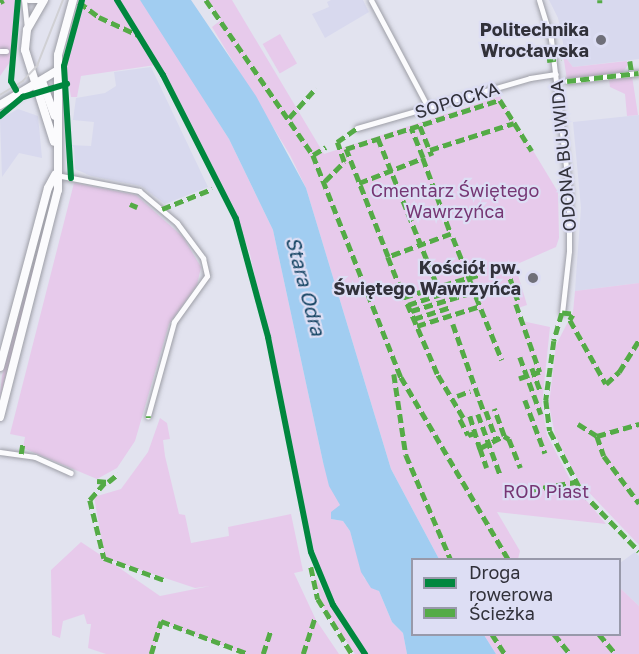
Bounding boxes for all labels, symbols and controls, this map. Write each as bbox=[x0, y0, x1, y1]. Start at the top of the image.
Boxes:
place label: Politechnika Wrocławska bbox=[480, 19, 589, 62]
marker: Politechnika Wrocławska bbox=[594, 33, 608, 47]
street label: SOPOCKA bbox=[412, 77, 502, 123]
street label: ODONA BUJWIDA bbox=[546, 79, 580, 233]
park label: Cmentarz Świętego Wawrzyńca bbox=[371, 180, 539, 222]
water label: Stara Odra bbox=[281, 234, 331, 338]
place label: Kościół pw. Świętego Wawrzyńca bbox=[333, 257, 521, 300]
marker: Kościół pw. Świętego Wawrzyńca bbox=[526, 271, 540, 285]
park label: ROD Piast bbox=[503, 480, 589, 502]
legend bbox=[411, 558, 621, 636]
text: Droga rowerowa bbox=[469, 561, 553, 605]
text: Ścieżka bbox=[469, 602, 535, 624]

